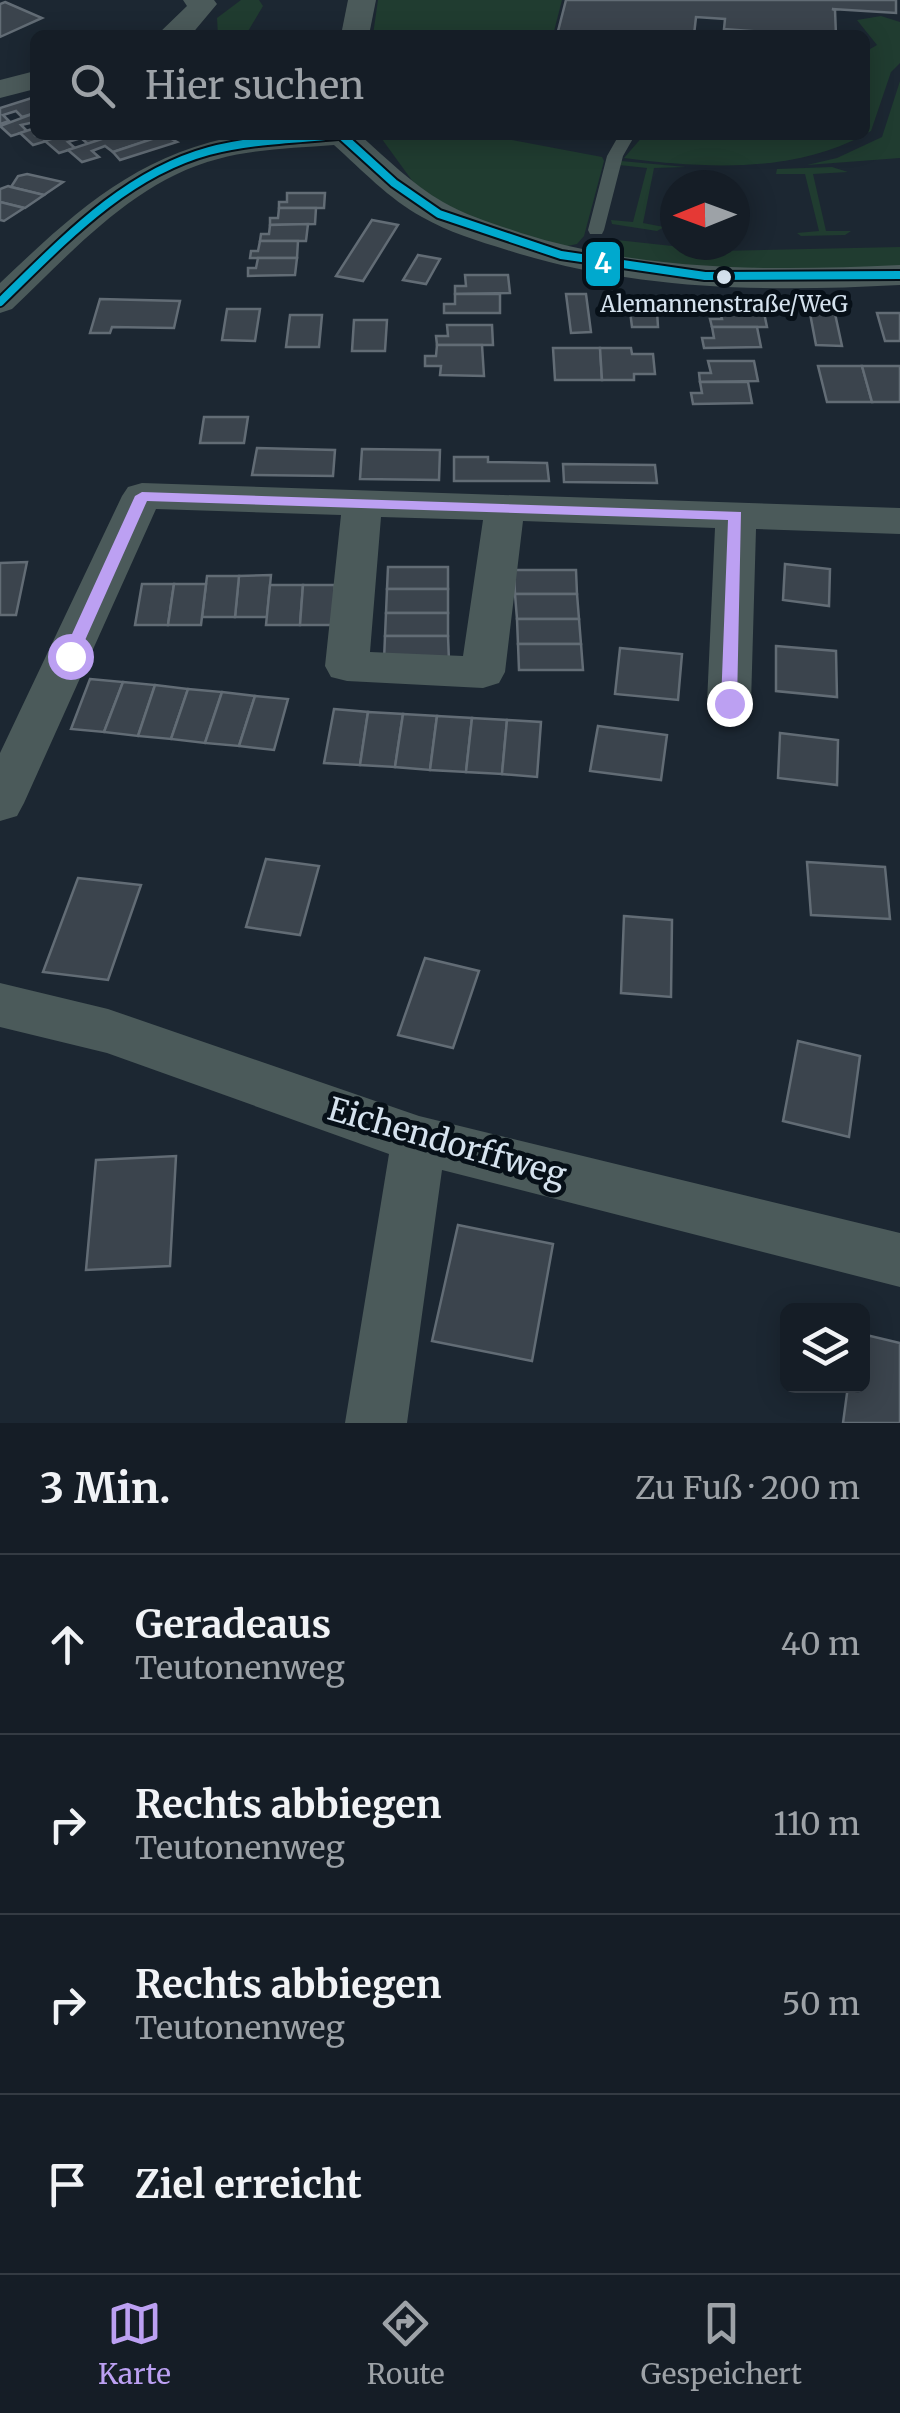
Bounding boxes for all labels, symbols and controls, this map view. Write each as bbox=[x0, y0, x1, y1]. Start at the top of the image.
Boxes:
search box bbox=[30, 30, 870, 140]
icon: search bbox=[65, 58, 120, 113]
text: Hier suchen bbox=[145, 62, 364, 109]
north arrow bbox=[660, 170, 750, 260]
line badge: 4 bbox=[584, 240, 622, 288]
text: 4 bbox=[594, 245, 612, 281]
marker: Alemannenstraße/WeG bbox=[714, 267, 734, 287]
place label: Alemannenstraße/WeG bbox=[599, 290, 848, 318]
route start bbox=[48, 634, 94, 680]
route end bbox=[707, 681, 753, 727]
street label: Eichendorffweg bbox=[323, 1089, 571, 1195]
map controls bbox=[780, 1303, 870, 1393]
button: layers bbox=[780, 1303, 870, 1393]
text: 3 Min. bbox=[40, 1462, 171, 1514]
text: Zu Fuß · 200 m bbox=[635, 1468, 860, 1508]
text: Geradeaus bbox=[135, 1601, 331, 1648]
icon: ahead bbox=[40, 1617, 95, 1672]
text: 40 m bbox=[781, 1624, 860, 1664]
text: Teutonenweg bbox=[135, 1648, 345, 1688]
text: Rechts abbiegen bbox=[135, 1781, 441, 1828]
icon: right bbox=[40, 1797, 95, 1852]
text: 110 m bbox=[773, 1804, 860, 1844]
text: Teutonenweg bbox=[135, 1828, 345, 1868]
text: Rechts abbiegen bbox=[135, 1961, 441, 2008]
icon: right bbox=[40, 1977, 95, 2032]
text: 50 m bbox=[782, 1984, 860, 2024]
text: Teutonenweg bbox=[135, 2008, 345, 2048]
icon: arrive bbox=[40, 2157, 95, 2212]
text: Ziel erreicht bbox=[135, 2161, 362, 2208]
tab: Karte bbox=[98, 2296, 171, 2392]
tab: Route bbox=[367, 2296, 445, 2392]
tab: Gespeichert bbox=[641, 2296, 802, 2392]

